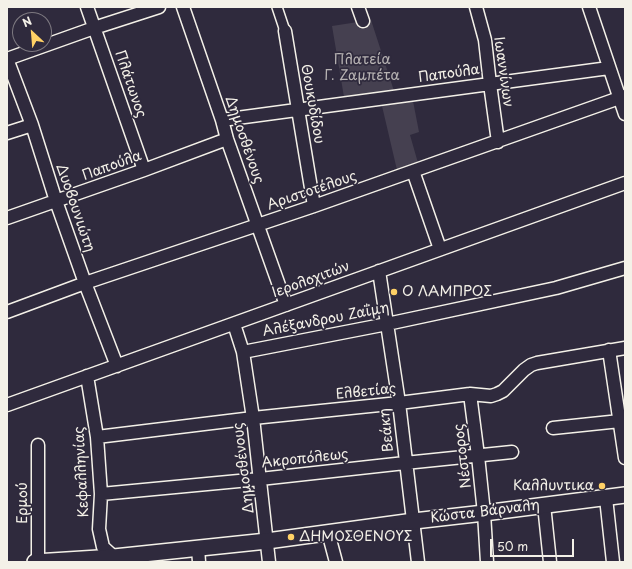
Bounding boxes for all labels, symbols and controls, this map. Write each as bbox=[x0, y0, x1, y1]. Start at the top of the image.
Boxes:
north arrow bbox=[12, 12, 52, 52]
text: N bbox=[19, 12, 35, 31]
street label: Ιωαννίνων bbox=[490, 36, 516, 108]
street label: Πλάτωνος bbox=[111, 48, 149, 120]
park label: Πλατεία Γ. Ζαμπέτα bbox=[324, 52, 400, 84]
street label: Παπούλα bbox=[417, 61, 481, 87]
street label: Θουκυδίδου bbox=[297, 63, 327, 145]
street label: Δημοσθένους bbox=[221, 94, 267, 186]
street label: Παπούλα bbox=[80, 148, 144, 184]
street label: Δυοβουνιώτη bbox=[52, 162, 98, 254]
street label: Αριστοτέλους bbox=[265, 168, 359, 214]
street label: Ιερολοχιτών bbox=[270, 258, 352, 302]
place label: Ο ΛΑΜΠΡΟΣ bbox=[402, 284, 492, 300]
marker: Ο ΛΑΜΠΡΟΣ bbox=[389, 287, 399, 297]
street label: Αλέξανδρου Ζαΐμη bbox=[261, 299, 391, 341]
street label: Ελβετίας bbox=[335, 380, 397, 404]
street label: Βεάκη bbox=[376, 407, 398, 453]
street label: Δημοσθένους bbox=[230, 422, 258, 514]
street label: Νέστορος bbox=[451, 423, 475, 489]
street label: Κεφαλληνίας bbox=[71, 426, 93, 518]
street label: Ακροπόλεως bbox=[261, 446, 349, 472]
place label: Καλλυντικα bbox=[513, 478, 594, 494]
marker: Καλλυντικα bbox=[597, 481, 607, 491]
street label: Ερμού bbox=[15, 482, 31, 524]
street label: Κώστα Βάρναλη bbox=[429, 497, 541, 527]
place label: ΔΗΜΟΣΘΕΝΟΥΣ bbox=[299, 529, 413, 545]
scale bar bbox=[492, 531, 576, 557]
marker: ΔΗΜΟΣΘΕΝΟΥΣ bbox=[286, 532, 296, 542]
text: 50 m bbox=[497, 537, 528, 555]

